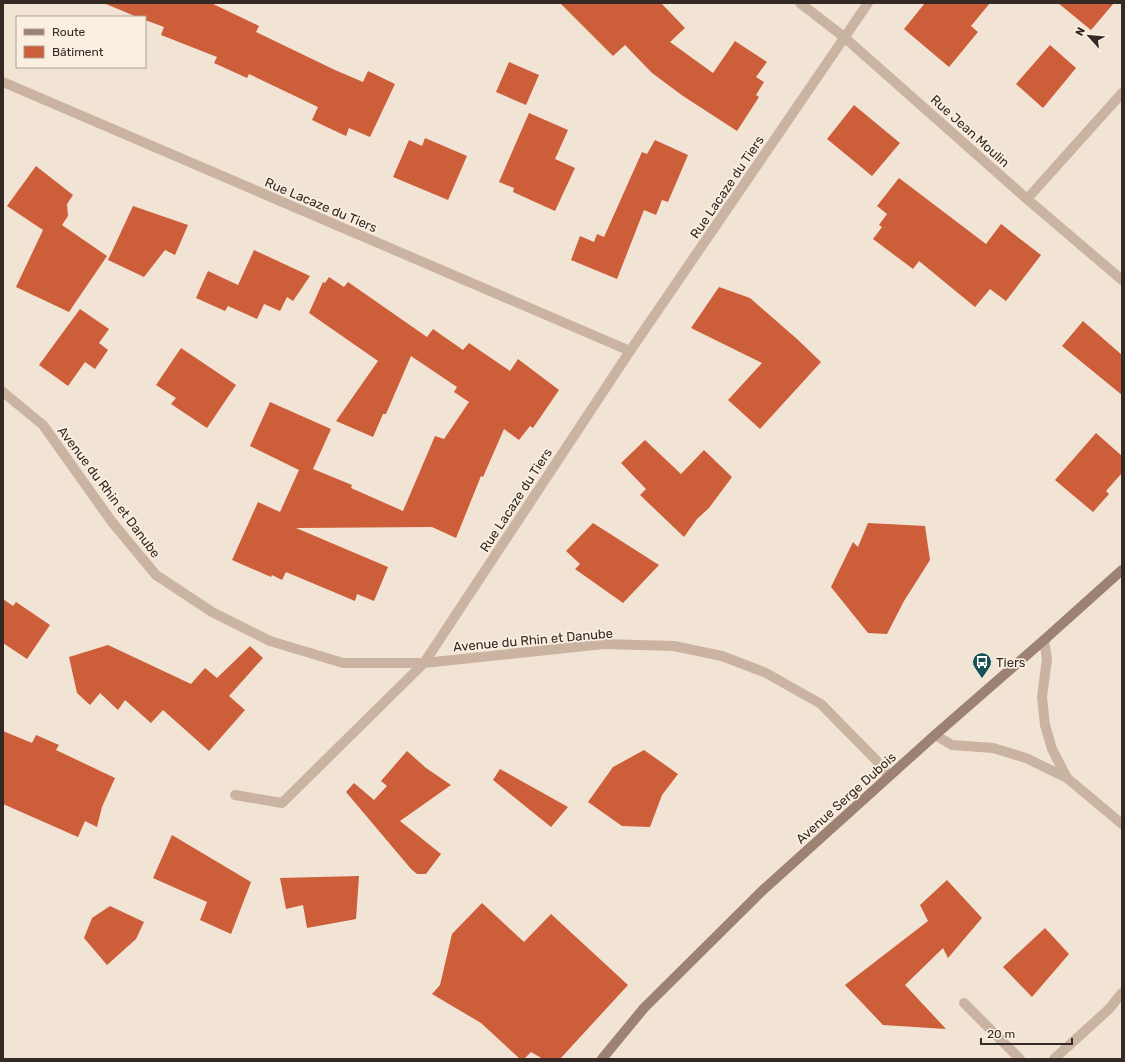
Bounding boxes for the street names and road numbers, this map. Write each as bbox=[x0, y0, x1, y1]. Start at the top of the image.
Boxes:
street label: Rue Jean Moulin bbox=[928, 92, 1012, 170]
street label: Rue Lacaze du Tiers bbox=[687, 133, 767, 241]
street label: Rue Lacaze du Tiers bbox=[263, 175, 380, 236]
street label: Avenue du Rhin et Danube bbox=[55, 423, 163, 561]
street label: Rue Lacaze du Tiers bbox=[477, 445, 555, 555]
street label: Avenue du Rhin et Danube bbox=[452, 626, 614, 654]
street label: Avenue Serge Dubois bbox=[793, 749, 900, 847]

